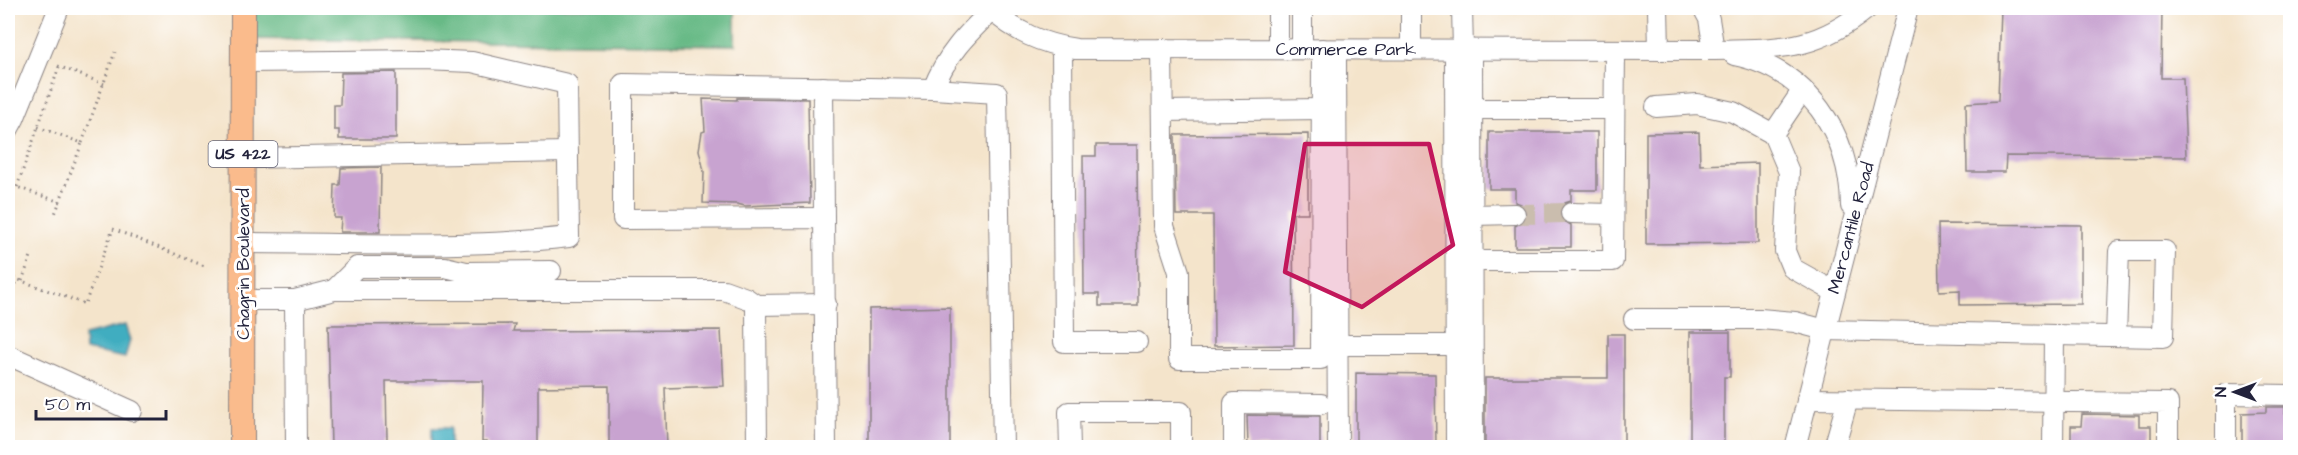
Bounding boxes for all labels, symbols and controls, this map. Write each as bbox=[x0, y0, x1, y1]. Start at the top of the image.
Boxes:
street label: Commerce Park bbox=[1276, 37, 1416, 62]
road number: US 422 bbox=[208, 141, 278, 167]
street label: Mercantile Road bbox=[1821, 159, 1881, 297]
street label: Chagrin Boulevard bbox=[231, 188, 257, 340]
north arrow bbox=[2205, 362, 2265, 422]
scale bar bbox=[36, 383, 166, 421]
text: N bbox=[2210, 387, 2232, 397]
text: 50 m bbox=[45, 392, 90, 417]

